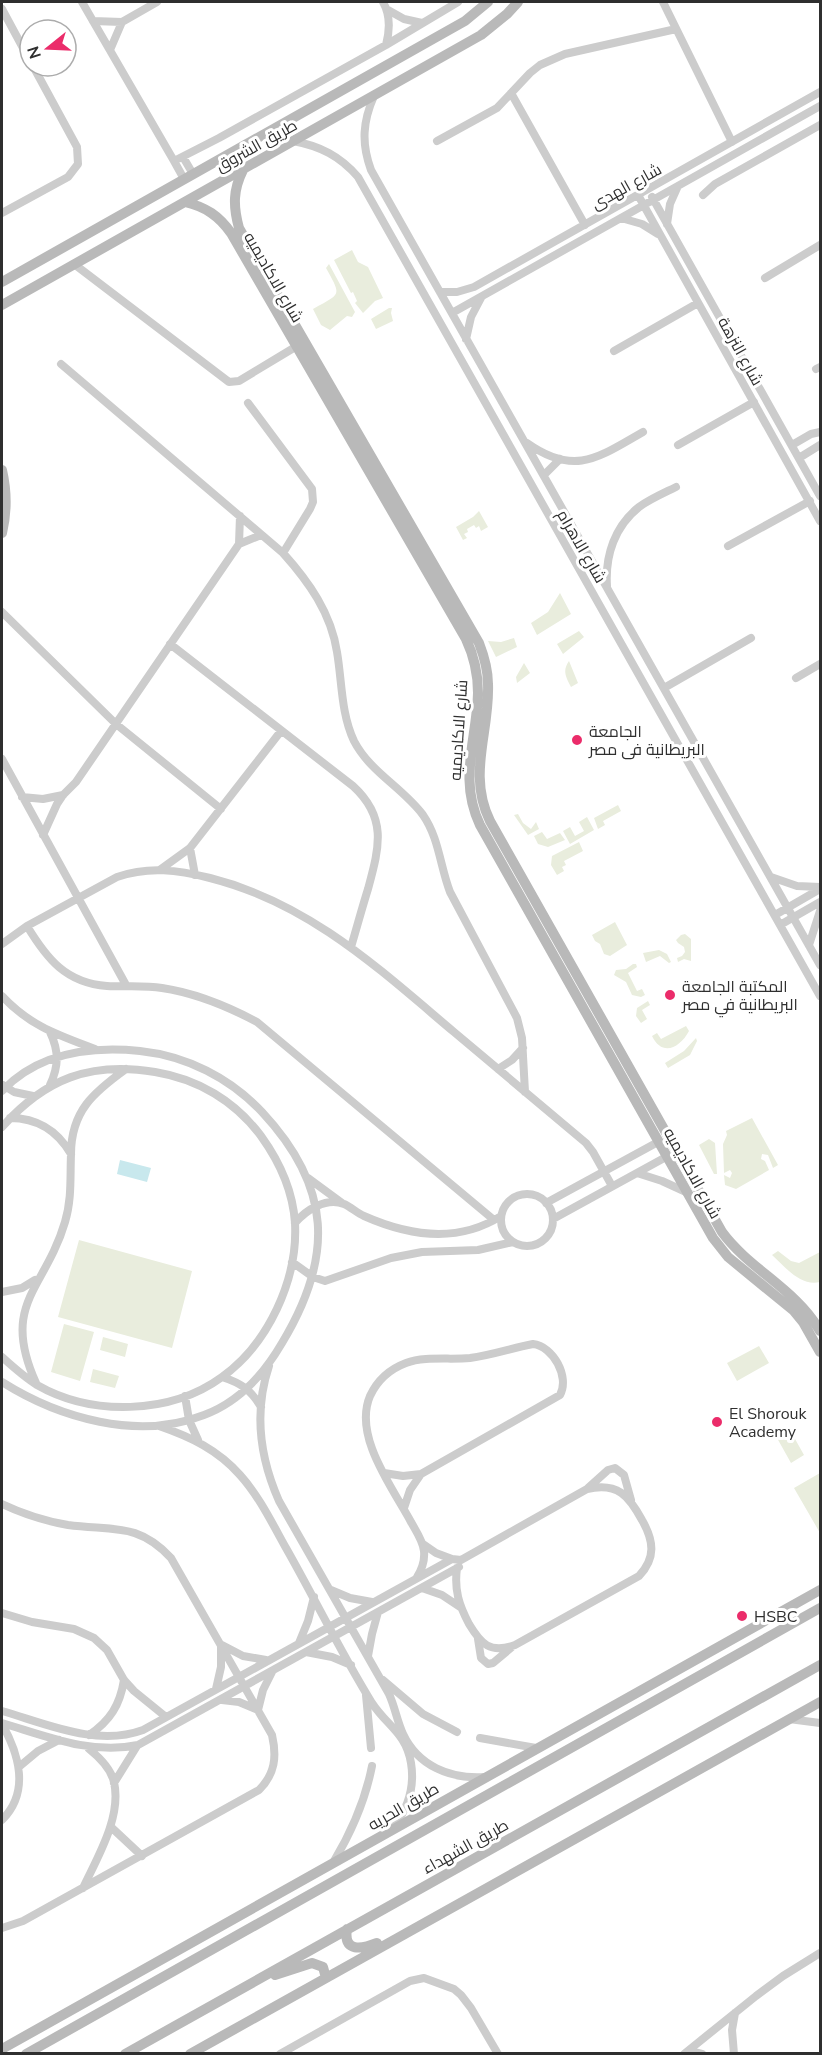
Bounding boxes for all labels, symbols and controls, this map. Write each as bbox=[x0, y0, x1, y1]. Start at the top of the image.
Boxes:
north arrow bbox=[18, 18, 78, 78]
text: N bbox=[22, 43, 47, 61]
street label: طريق الشروق bbox=[212, 114, 301, 177]
street label: شارع الهدى bbox=[587, 159, 666, 215]
street label: شارع الاكاديميه bbox=[238, 228, 308, 327]
street label: شارع النزهة bbox=[712, 313, 768, 390]
street label: شارع الاهرام bbox=[551, 506, 611, 587]
street label: شارع الاكاديميه bbox=[444, 679, 474, 781]
place label: الجامعة البريطانية فى مصر bbox=[588, 721, 705, 761]
marker: الجامعة البريطانية فى مصر bbox=[570, 733, 584, 747]
place label: المكتبة الجامعة البريطانية في مصر bbox=[681, 976, 798, 1018]
marker: المكتبة الجامعة البريطانية في مصر bbox=[663, 988, 677, 1002]
street label: شارع الاكاديميه bbox=[658, 1124, 726, 1223]
place label: El Shorouk Academy bbox=[729, 1403, 807, 1443]
marker: El Shorouk Academy bbox=[710, 1415, 724, 1429]
place label: HSBC bbox=[754, 1606, 798, 1628]
marker: HSBC bbox=[735, 1609, 749, 1623]
street label: طريق الحريه bbox=[364, 1778, 443, 1836]
street label: طريق الشهداء bbox=[418, 1814, 512, 1880]

